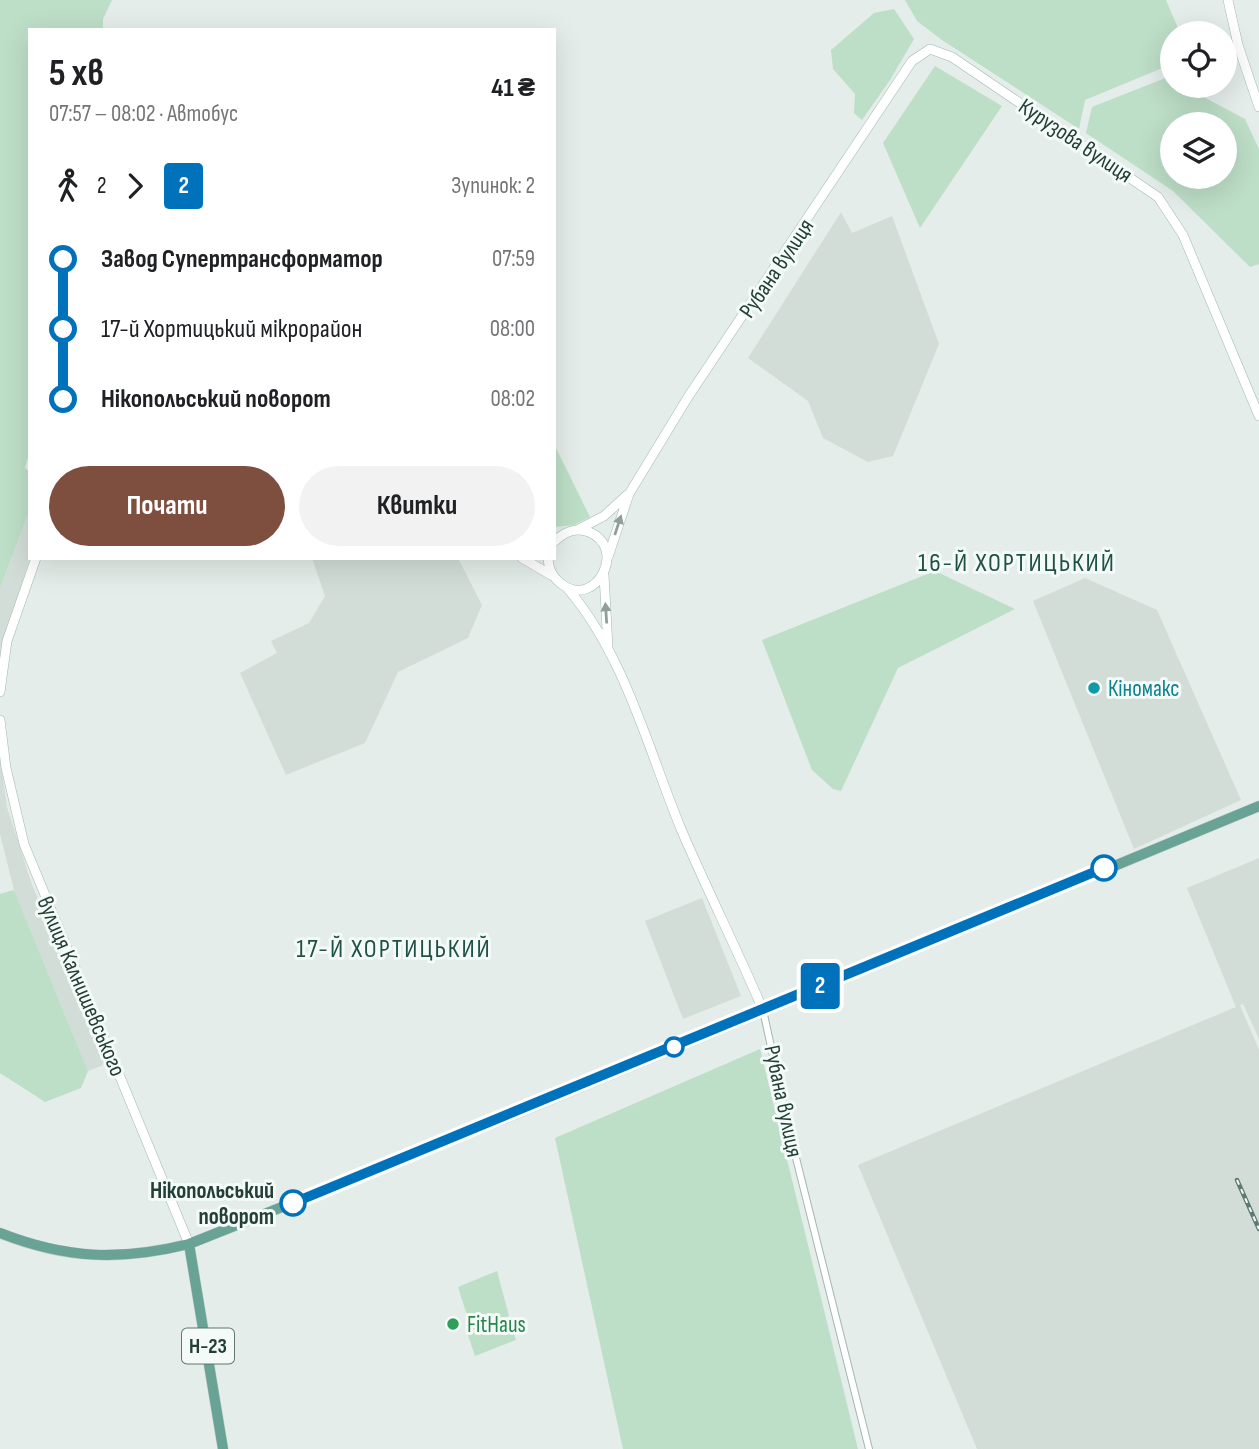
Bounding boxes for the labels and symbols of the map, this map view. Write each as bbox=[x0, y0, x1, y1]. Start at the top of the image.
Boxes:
street label: Курузова вулиця bbox=[1013, 92, 1138, 189]
street label: Рубана вулиця bbox=[733, 214, 820, 324]
one-way arrow bbox=[613, 515, 624, 536]
district label: 16-Й ХОРТИЦЬКИЙ bbox=[918, 548, 1116, 579]
one-way arrow bbox=[600, 602, 611, 624]
place label: Кіномакс bbox=[1108, 675, 1179, 703]
marker: Кіномакс bbox=[1086, 680, 1102, 696]
unlabelled marker bbox=[1091, 855, 1117, 881]
street label: вулиця Калнишевського bbox=[31, 892, 132, 1080]
district label: 17-Й ХОРТИЦЬКИЙ bbox=[296, 934, 492, 965]
line badge: 2 bbox=[797, 963, 843, 1009]
unlabelled marker bbox=[664, 1037, 684, 1057]
street label: Рубана вулиця bbox=[758, 1043, 809, 1160]
place label: Нікопольський поворот bbox=[150, 1177, 274, 1231]
marker: Нікопольський поворот bbox=[280, 1190, 306, 1216]
place label: FitHaus bbox=[467, 1311, 526, 1339]
marker: FitHaus bbox=[445, 1316, 461, 1332]
road number: Н-23 bbox=[182, 1328, 234, 1364]

